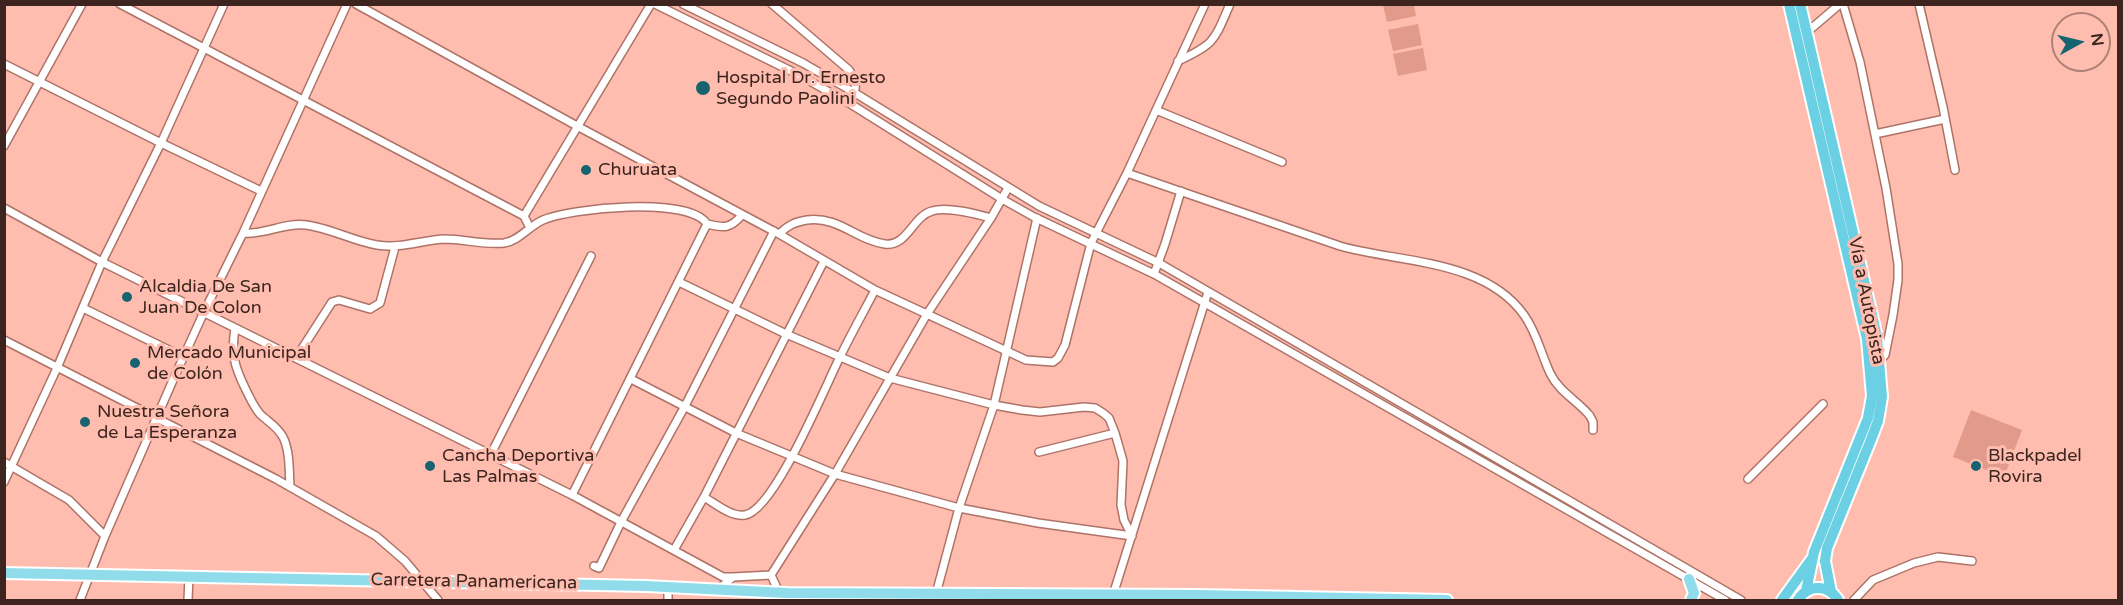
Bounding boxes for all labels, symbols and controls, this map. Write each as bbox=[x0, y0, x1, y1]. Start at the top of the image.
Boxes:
north arrow bbox=[2051, 12, 2111, 72]
text: N bbox=[2086, 32, 2108, 48]
place label: Hospital Dr. Ernesto Segundo Paolini bbox=[716, 67, 886, 110]
marker: Hospital Dr. Ernesto Segundo Paolini bbox=[694, 79, 712, 97]
place label: Churuata bbox=[598, 159, 677, 181]
marker: Churuata bbox=[579, 163, 593, 177]
street label: Vía a Autopista bbox=[1843, 235, 1889, 367]
place label: Alcaldia De San Juan De Colon bbox=[139, 276, 272, 318]
marker: Alcaldia De San Juan De Colon bbox=[120, 290, 134, 304]
place label: Mercado Municipal de Colón bbox=[147, 342, 311, 385]
marker: Mercado Municipal de Colón bbox=[128, 356, 142, 370]
place label: Nuestra Señora de La Esperanza bbox=[97, 401, 237, 444]
marker: Nuestra Señora de La Esperanza bbox=[78, 415, 92, 429]
place label: Cancha Deportiva Las Palmas bbox=[442, 445, 594, 488]
place label: Blackpadel Rovira bbox=[1988, 445, 2082, 488]
marker: Cancha Deportiva Las Palmas bbox=[423, 459, 437, 473]
marker: Blackpadel Rovira bbox=[1969, 459, 1983, 473]
street label: Carretera Panamericana bbox=[370, 569, 578, 595]

